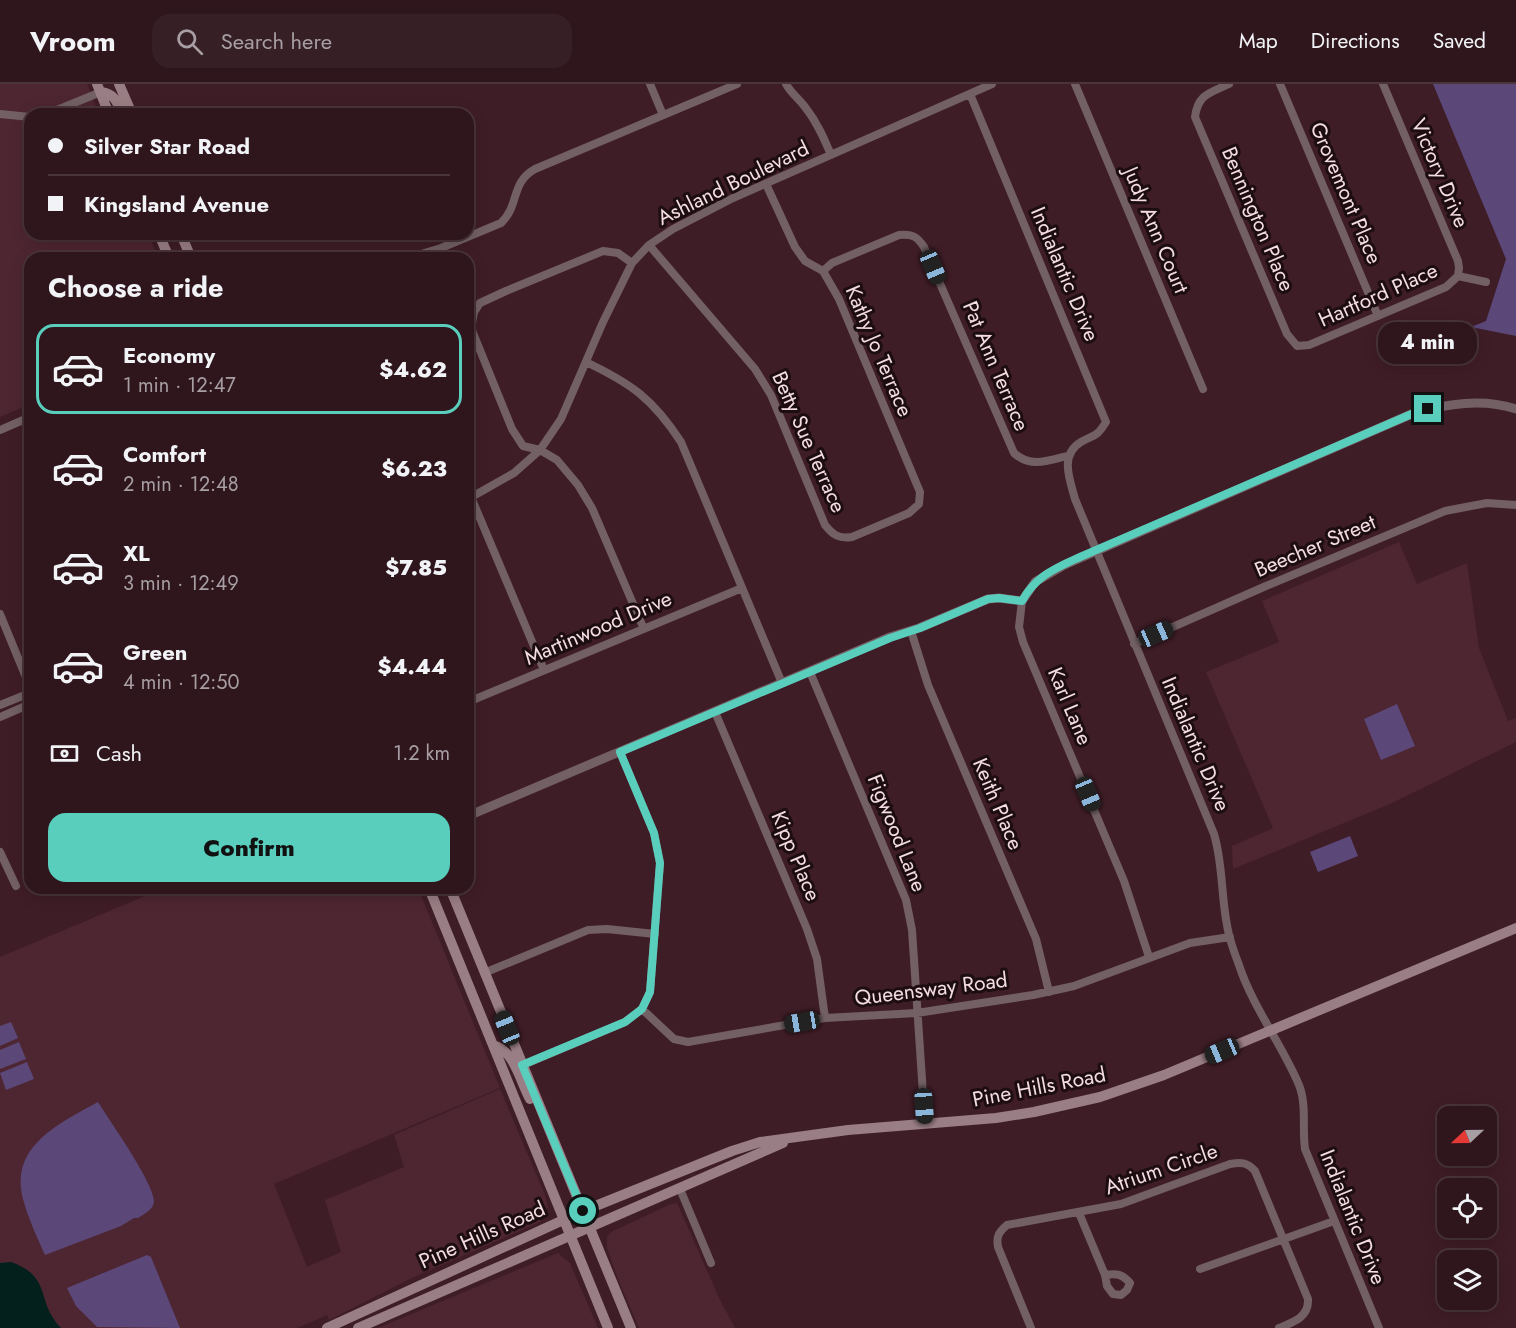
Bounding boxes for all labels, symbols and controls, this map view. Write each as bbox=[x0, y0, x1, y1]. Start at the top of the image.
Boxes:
search box bbox=[152, 14, 572, 68]
text: Vroom bbox=[30, 21, 116, 62]
icon: search bbox=[173, 25, 206, 58]
text: Search here bbox=[221, 25, 332, 57]
text: Map bbox=[1239, 26, 1278, 56]
text: Directions bbox=[1311, 26, 1400, 56]
text: Saved bbox=[1433, 26, 1486, 56]
street label: Victory Drive bbox=[1404, 114, 1477, 232]
street label: Grovemont Place bbox=[1303, 117, 1389, 269]
text: Silver Star Road bbox=[84, 130, 250, 162]
street label: Ashland Boulevard bbox=[652, 133, 814, 233]
street label: Bennington Place bbox=[1214, 142, 1302, 296]
street label: Judy Ann Court bbox=[1115, 159, 1196, 298]
text: Kingsland Avenue bbox=[84, 188, 269, 220]
street label: Indialantic Drive bbox=[1023, 202, 1107, 346]
car bbox=[918, 247, 948, 287]
street label: Hartford Place bbox=[1314, 255, 1443, 335]
text: Choose a ride bbox=[48, 268, 223, 307]
street label: Kathy Jo Terrace bbox=[838, 281, 920, 422]
street label: Pat Ann Terrace bbox=[955, 296, 1037, 436]
callout: 4 min bbox=[1378, 322, 1478, 364]
text: 4 min bbox=[1400, 328, 1455, 357]
text: Economy bbox=[123, 339, 215, 371]
icon: car bbox=[51, 342, 105, 396]
text: $4.62 bbox=[379, 353, 447, 385]
street label: Betty Sue Terrace bbox=[764, 367, 854, 518]
text: 1 min · 12:47 bbox=[123, 371, 236, 400]
route end bbox=[1414, 395, 1441, 422]
text: Comfort bbox=[123, 438, 206, 470]
icon: car bbox=[51, 441, 105, 495]
text: $6.23 bbox=[381, 452, 447, 484]
text: 2 min · 12:48 bbox=[123, 470, 239, 499]
street label: Beecher Street bbox=[1250, 507, 1380, 585]
text: XL bbox=[123, 537, 150, 569]
icon: car bbox=[51, 540, 105, 594]
text: $7.85 bbox=[385, 551, 447, 583]
text: 3 min · 12:49 bbox=[123, 569, 239, 598]
street label: Martinwood Drive bbox=[520, 583, 677, 673]
car bbox=[1136, 618, 1176, 650]
text: Green bbox=[123, 636, 187, 668]
icon: car bbox=[51, 639, 105, 693]
text: $4.44 bbox=[378, 650, 447, 682]
street label: Karl Lane bbox=[1040, 663, 1100, 750]
text: 4 min · 12:50 bbox=[123, 668, 240, 697]
street label: Indialantic Drive bbox=[1154, 672, 1238, 816]
icon: cash bbox=[48, 737, 81, 770]
text: Cash bbox=[96, 737, 142, 769]
text: 1.2 km bbox=[393, 739, 450, 768]
street label: Keith Place bbox=[965, 753, 1031, 855]
street label: Figwood Lane bbox=[860, 770, 934, 896]
car bbox=[1073, 774, 1103, 814]
street label: Kipp Place bbox=[764, 806, 828, 906]
button: Confirm bbox=[48, 813, 450, 882]
street label: Queensway Road bbox=[853, 965, 1009, 1013]
car bbox=[492, 1008, 522, 1048]
car bbox=[783, 1010, 821, 1034]
car bbox=[1202, 1036, 1242, 1066]
street label: Pine Hills Road bbox=[970, 1059, 1108, 1115]
car bbox=[914, 1087, 934, 1125]
north arrow bbox=[1437, 1106, 1497, 1166]
map controls bbox=[1437, 1106, 1497, 1310]
street label: Atrium Circle bbox=[1100, 1136, 1222, 1202]
street label: Indialantic Drive bbox=[1312, 1145, 1394, 1289]
button: locate bbox=[1437, 1178, 1497, 1238]
street label: Pine Hills Road bbox=[414, 1194, 550, 1276]
route start bbox=[569, 1197, 596, 1224]
button: layers bbox=[1437, 1250, 1497, 1310]

